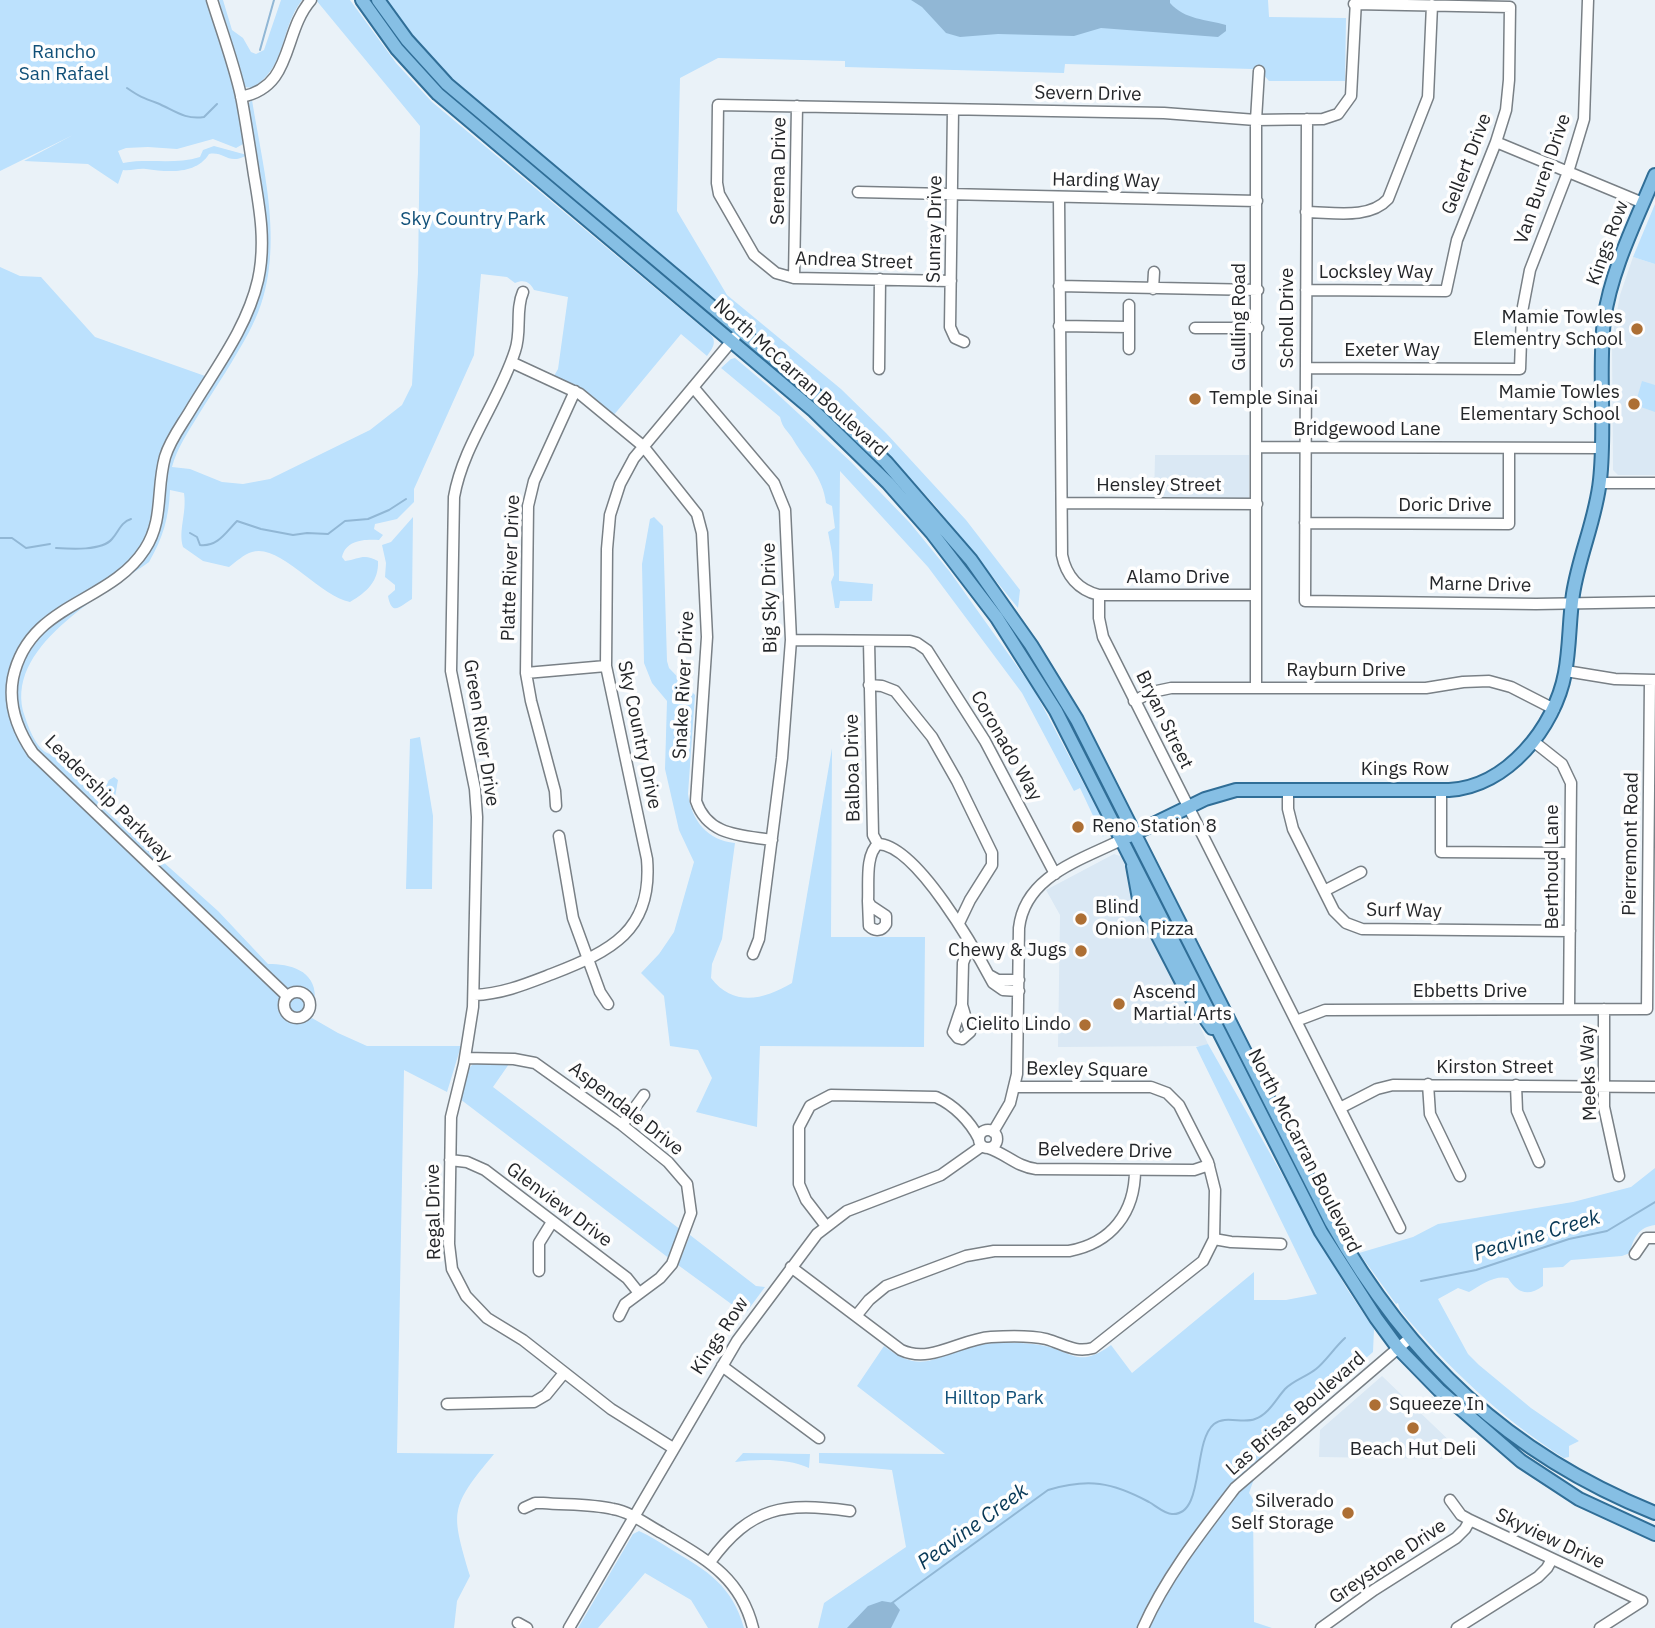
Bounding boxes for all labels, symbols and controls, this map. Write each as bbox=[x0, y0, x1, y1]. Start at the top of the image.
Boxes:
park label: Rancho San Rafael bbox=[19, 42, 109, 86]
street label: Severn Drive bbox=[1034, 82, 1142, 106]
street label: Gellert Drive bbox=[1437, 110, 1497, 218]
street label: Van Buren Drive bbox=[1510, 111, 1576, 247]
street label: Serena Drive bbox=[767, 117, 791, 225]
street label: Harding Way bbox=[1052, 169, 1160, 193]
street label: Sunray Drive bbox=[923, 175, 947, 283]
street label: Kings Row bbox=[1582, 198, 1634, 288]
park label: Sky Country Park bbox=[400, 209, 546, 231]
street label: Andrea Street bbox=[795, 248, 913, 274]
street label: Locksley Way bbox=[1319, 262, 1433, 284]
street label: Gulling Road bbox=[1229, 263, 1251, 371]
street label: Scholl Drive bbox=[1277, 268, 1299, 368]
street label: North McCarran Boulevard bbox=[708, 294, 892, 462]
place label: Mamie Towles Elementry School bbox=[1473, 307, 1623, 351]
marker: Mamie Towles Elementry School bbox=[1629, 321, 1645, 337]
street label: Exeter Way bbox=[1344, 340, 1440, 362]
place label: Mamie Towles Elementary School bbox=[1460, 382, 1620, 426]
place label: Temple Sinai bbox=[1209, 388, 1318, 410]
marker: Temple Sinai bbox=[1187, 391, 1203, 407]
marker: Mamie Towles Elementary School bbox=[1626, 396, 1642, 412]
street label: Bridgewood Lane bbox=[1293, 419, 1441, 441]
street label: Hensley Street bbox=[1096, 475, 1222, 497]
street label: Platte River Drive bbox=[497, 494, 525, 642]
street label: Doric Drive bbox=[1398, 495, 1492, 517]
street label: Big Sky Drive bbox=[758, 542, 782, 654]
street label: Alamo Drive bbox=[1126, 567, 1230, 589]
street label: Marne Drive bbox=[1429, 573, 1531, 597]
street label: Snake River Drive bbox=[669, 610, 699, 760]
street label: Green River Drive bbox=[458, 658, 504, 808]
street label: Sky Country Drive bbox=[612, 659, 666, 811]
street label: Rayburn Drive bbox=[1286, 660, 1406, 682]
street label: Bryan Street bbox=[1130, 667, 1198, 773]
street label: Coronado Way bbox=[965, 687, 1047, 805]
street label: Balboa Drive bbox=[841, 714, 865, 822]
street label: Leadership Parkway bbox=[39, 730, 177, 868]
street label: Kings Row bbox=[1361, 759, 1449, 781]
street label: Pierremont Road bbox=[1618, 772, 1644, 916]
street label: Berthoud Lane bbox=[1542, 804, 1564, 930]
place label: Reno Station 8 bbox=[1092, 816, 1217, 838]
marker: Reno Station 8 bbox=[1070, 819, 1086, 835]
place label: Blind Onion Pizza bbox=[1095, 897, 1194, 941]
street label: Surf Way bbox=[1366, 899, 1442, 923]
marker: Blind Onion Pizza bbox=[1073, 911, 1089, 927]
place label: Chewy & Jugs bbox=[948, 940, 1067, 962]
marker: Chewy & Jugs bbox=[1073, 943, 1089, 959]
street label: Ebbetts Drive bbox=[1413, 981, 1527, 1003]
place label: Ascend Martial Arts bbox=[1133, 982, 1232, 1026]
marker: Ascend Martial Arts bbox=[1111, 996, 1127, 1012]
place label: Cielito Lindo bbox=[966, 1014, 1071, 1036]
marker: Cielito Lindo bbox=[1077, 1017, 1093, 1033]
street label: Meeks Way bbox=[1576, 1025, 1602, 1121]
street label: North McCarran Boulevard bbox=[1243, 1045, 1365, 1257]
street label: Aspendale Drive bbox=[564, 1057, 688, 1161]
street label: Kirston Street bbox=[1436, 1057, 1554, 1079]
street label: Bexley Square bbox=[1026, 1058, 1148, 1082]
street label: Belvedere Drive bbox=[1037, 1138, 1173, 1164]
street label: Glenview Drive bbox=[501, 1158, 617, 1252]
street label: Regal Drive bbox=[422, 1164, 446, 1260]
water label: Peavine Creek bbox=[1471, 1205, 1603, 1267]
street label: Kings Row bbox=[686, 1293, 754, 1379]
street label: Las Brisas Boulevard bbox=[1222, 1347, 1370, 1481]
park label: Hilltop Park bbox=[944, 1388, 1044, 1410]
place label: Squeeze In bbox=[1389, 1394, 1485, 1416]
marker: Squeeze In bbox=[1367, 1397, 1383, 1413]
marker: Beach Hut Deli bbox=[1405, 1420, 1421, 1436]
place label: Beach Hut Deli bbox=[1350, 1439, 1476, 1461]
water label: Peavine Creek bbox=[913, 1478, 1033, 1576]
place label: Silverado Self Storage bbox=[1231, 1491, 1334, 1535]
street label: Skyview Drive bbox=[1492, 1504, 1608, 1574]
marker: Silverado Self Storage bbox=[1340, 1505, 1356, 1521]
street label: Greystone Drive bbox=[1325, 1515, 1451, 1609]

